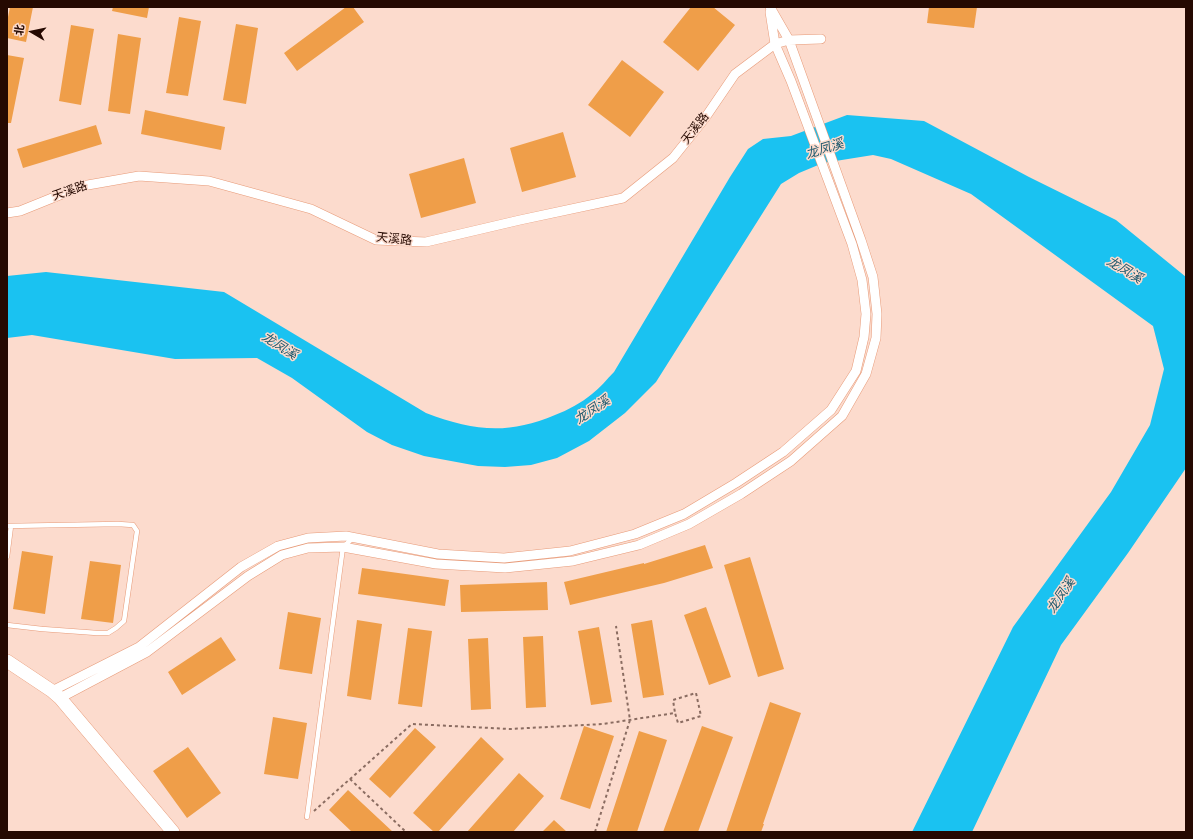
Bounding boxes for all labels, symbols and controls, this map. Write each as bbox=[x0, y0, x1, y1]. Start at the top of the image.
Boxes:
north arrow bbox=[12, 12, 52, 52]
text: 北 bbox=[11, 23, 28, 37]
street label: 天溪路 bbox=[679, 110, 713, 148]
water label: 龙凤溪 bbox=[804, 137, 846, 163]
street label: 天溪路 bbox=[51, 179, 89, 205]
street label: 天溪路 bbox=[375, 231, 413, 249]
water label: 龙凤溪 bbox=[1103, 254, 1145, 288]
water label: 龙凤溪 bbox=[258, 330, 300, 364]
water label: 龙凤溪 bbox=[572, 394, 614, 428]
water label: 龙凤溪 bbox=[1045, 575, 1079, 617]

